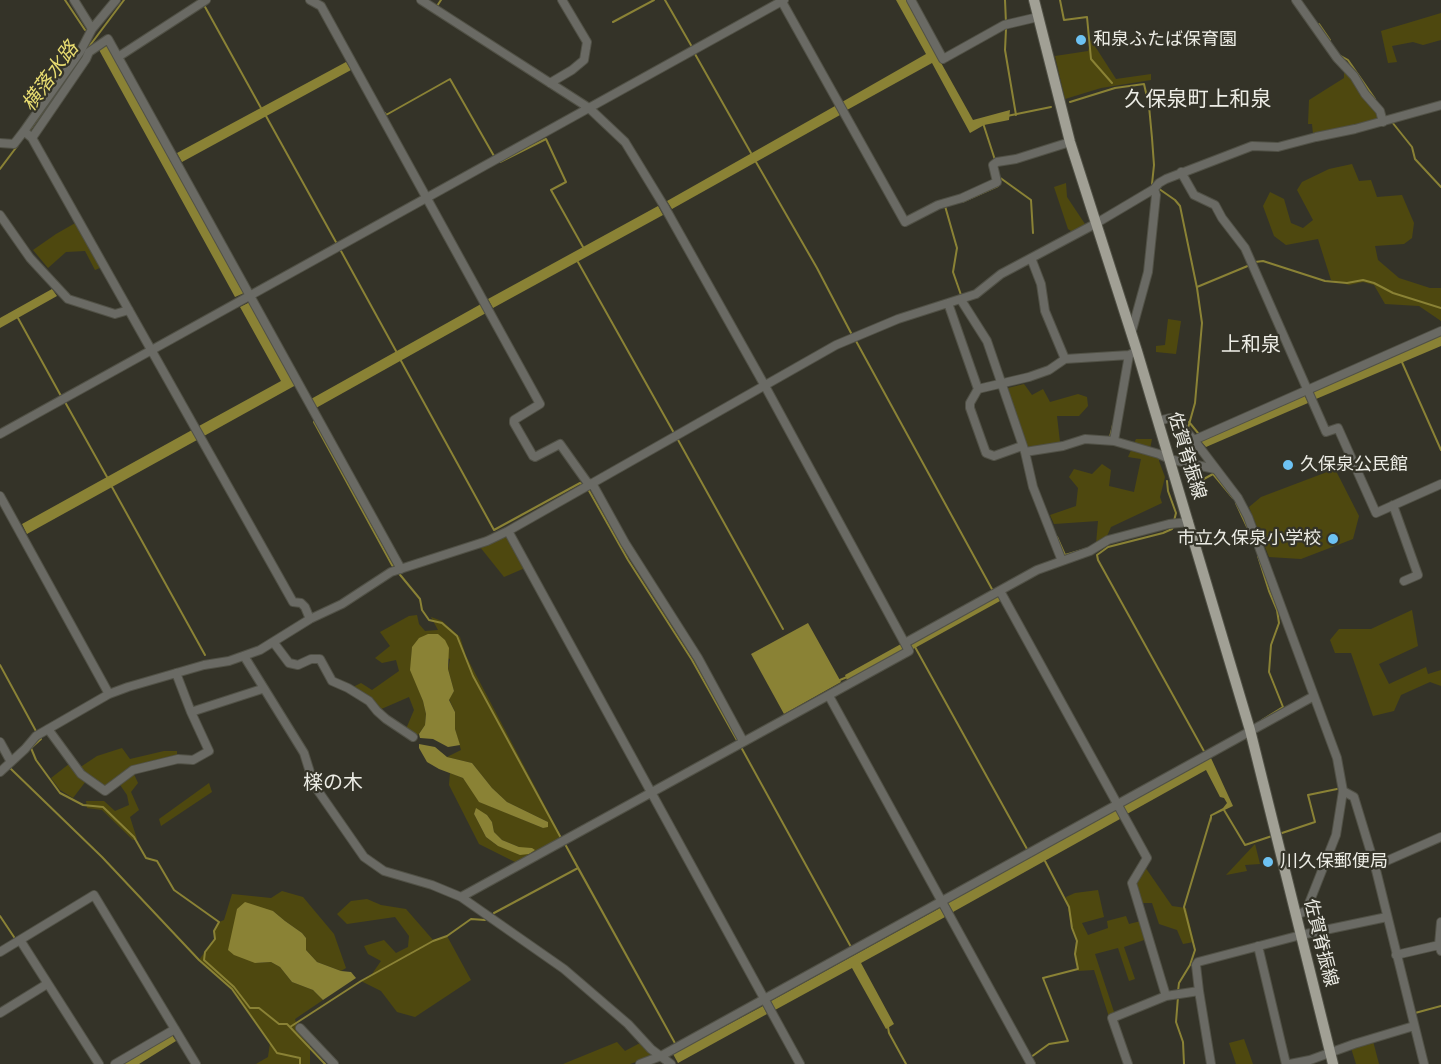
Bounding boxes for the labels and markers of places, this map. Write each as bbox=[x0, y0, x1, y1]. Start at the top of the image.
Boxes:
place label: 和泉ふたば保育園 bbox=[1093, 29, 1237, 51]
marker: 和泉ふたば保育園 bbox=[1074, 33, 1088, 47]
place label: 久保泉公民館 bbox=[1300, 454, 1408, 476]
marker: 久保泉公民館 bbox=[1281, 458, 1295, 472]
place label: 市立久保泉小学校 bbox=[1177, 528, 1321, 550]
marker: 市立久保泉小学校 bbox=[1326, 532, 1340, 546]
place label: 川久保郵便局 bbox=[1280, 851, 1388, 873]
marker: 川久保郵便局 bbox=[1261, 855, 1275, 869]

